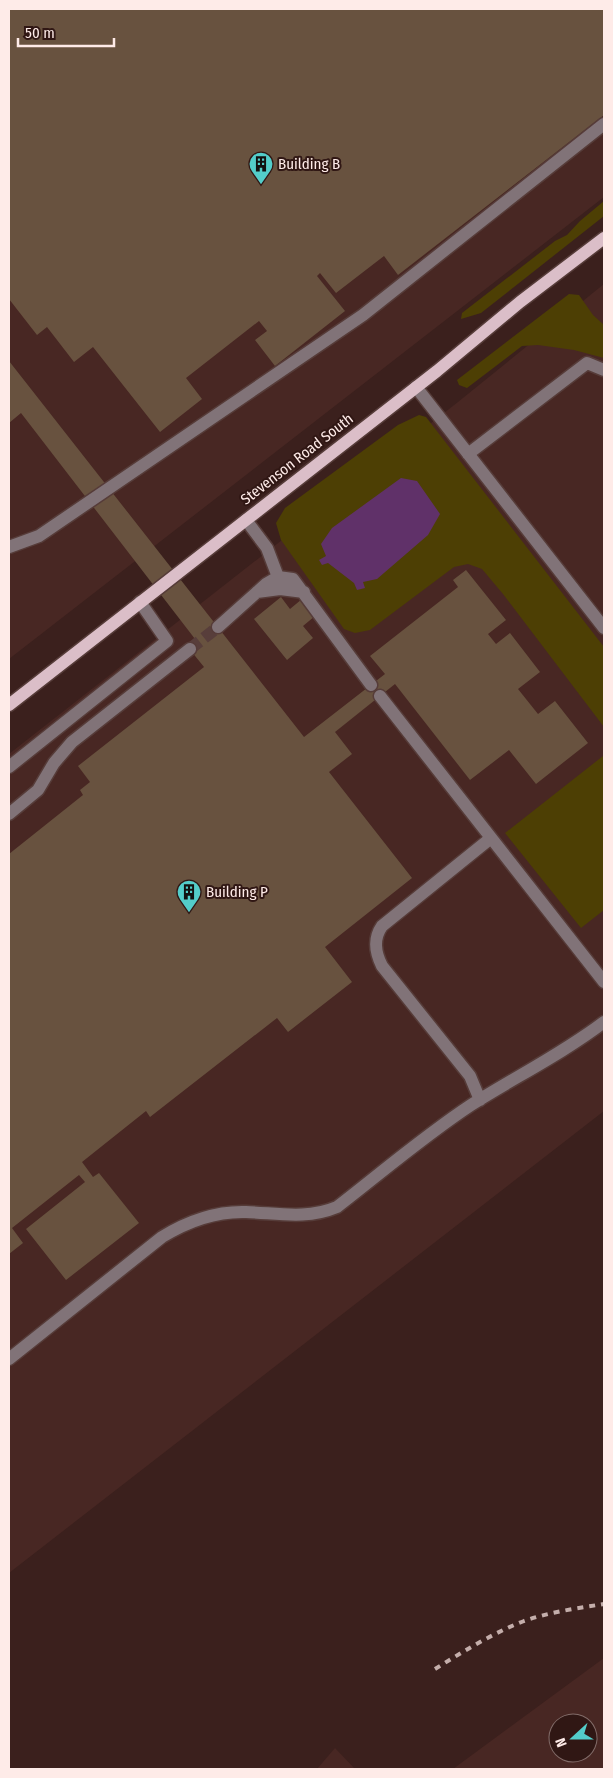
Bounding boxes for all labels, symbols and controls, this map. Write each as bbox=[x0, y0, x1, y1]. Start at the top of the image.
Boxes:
scale bar bbox=[18, 15, 114, 47]
text: 50 m bbox=[25, 24, 55, 42]
building icon: Building B bbox=[248, 151, 274, 185]
place label: Building B bbox=[278, 155, 340, 173]
street label: Stevenson Road South bbox=[237, 410, 357, 508]
building icon: Building P bbox=[176, 879, 202, 913]
place label: Building P bbox=[206, 883, 268, 901]
north arrow bbox=[548, 1713, 598, 1763]
text: N bbox=[552, 1736, 571, 1749]

